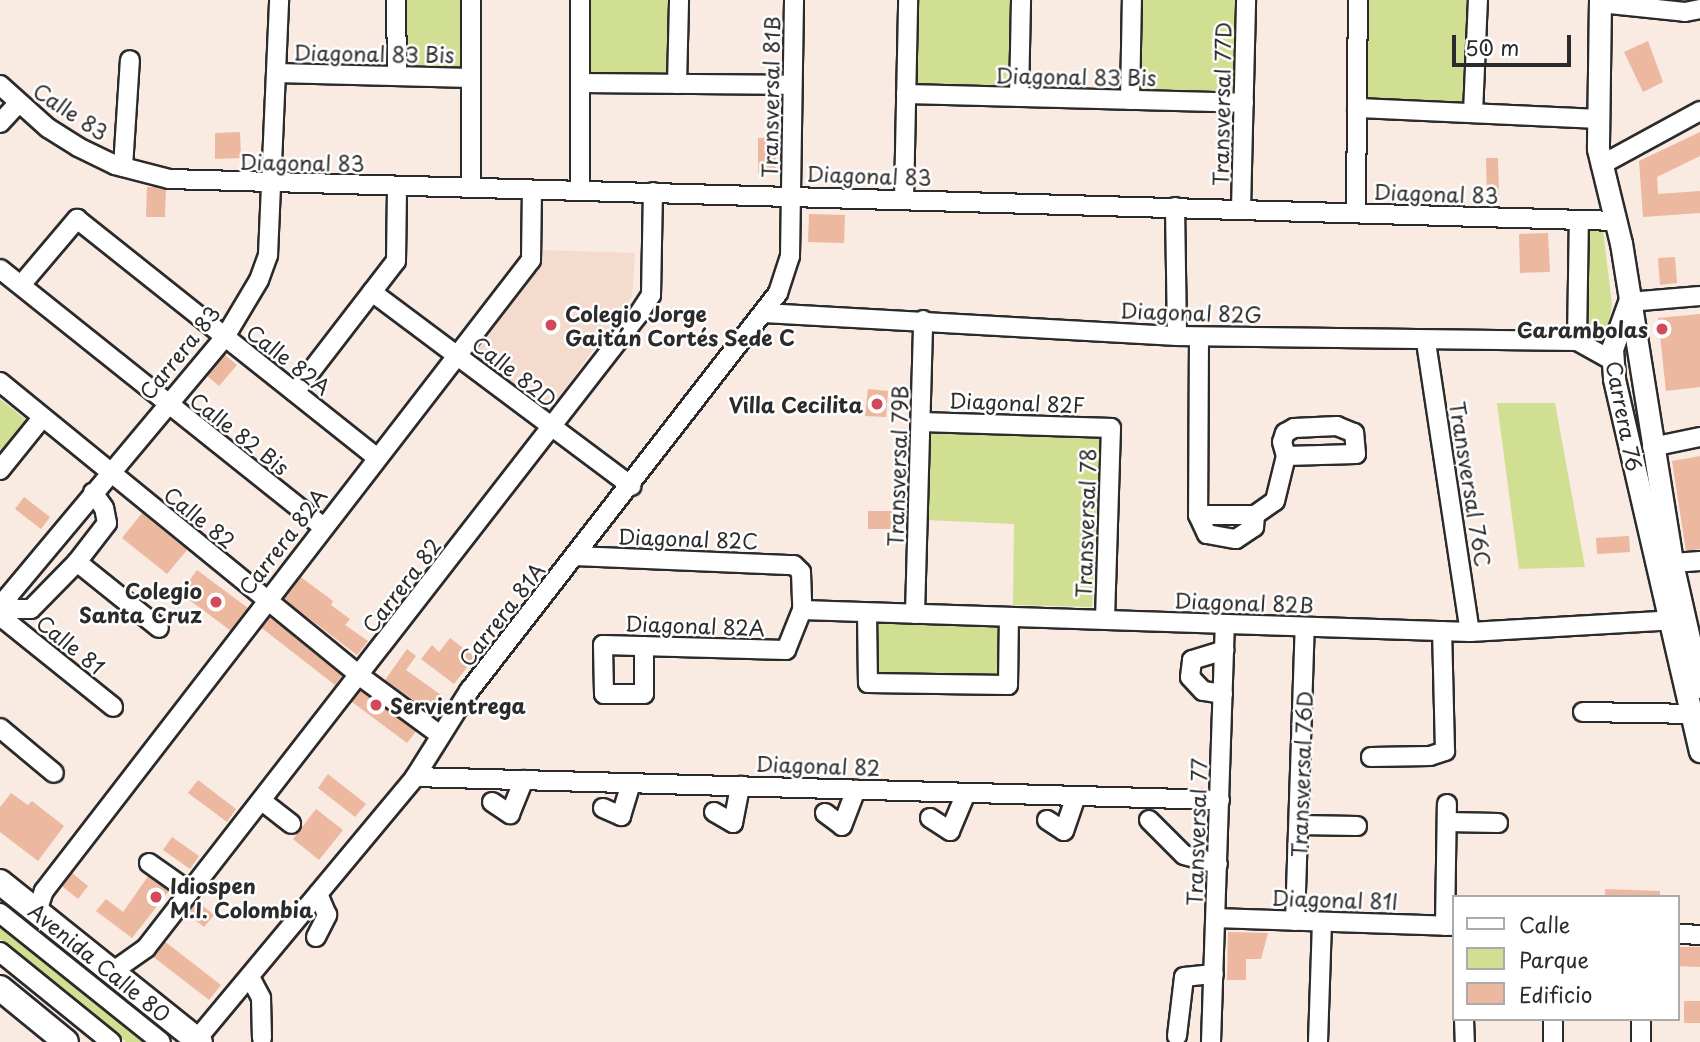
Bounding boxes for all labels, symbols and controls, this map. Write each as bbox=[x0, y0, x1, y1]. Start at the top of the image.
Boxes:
street label: Transversal 81B bbox=[756, 16, 784, 178]
scale bar bbox=[1455, 21, 1574, 65]
street label: Transversal 77D bbox=[1207, 22, 1235, 186]
text: 50 m bbox=[1465, 31, 1519, 63]
street label: Diagonal 83 Bis bbox=[293, 39, 455, 67]
street label: Diagonal 83 Bis bbox=[995, 62, 1157, 90]
street label: Calle 83 bbox=[29, 77, 113, 145]
street label: Diagonal 83 bbox=[239, 148, 365, 176]
street label: Diagonal 83 bbox=[806, 160, 932, 190]
street label: Diagonal 83 bbox=[1373, 178, 1499, 208]
street label: Diagonal 82G bbox=[1120, 297, 1262, 327]
street label: Carrera 83 bbox=[133, 300, 225, 404]
place label: Colegio Jorge Gaitán Cortés Sede C bbox=[565, 300, 796, 350]
place label: Carambolas bbox=[1517, 316, 1648, 342]
marker: Colegio Jorge Gaitán Cortés Sede C bbox=[543, 317, 559, 333]
street label: Calle 82A bbox=[242, 318, 336, 400]
marker: Carambolas bbox=[1654, 321, 1670, 337]
street label: Calle 82D bbox=[468, 330, 562, 412]
street label: Carrera 76 bbox=[1602, 359, 1648, 473]
street label: Transversal 79B bbox=[882, 385, 912, 547]
street label: Calle 82 Bis bbox=[185, 386, 295, 480]
street label: Diagonal 82F bbox=[948, 387, 1086, 417]
place label: Villa Cecilita bbox=[728, 391, 863, 417]
marker: Villa Cecilita bbox=[869, 396, 885, 412]
street label: Transversal 76C bbox=[1446, 400, 1496, 568]
street label: Transversal 78 bbox=[1070, 448, 1100, 598]
street label: Calle 82 bbox=[159, 481, 241, 553]
street label: Carrera 82A bbox=[232, 482, 332, 600]
street label: Diagonal 82C bbox=[617, 523, 759, 553]
street label: Carrera 82 bbox=[356, 533, 446, 637]
street label: Carrera 81A bbox=[453, 557, 549, 671]
place label: Colegio Santa Cruz bbox=[80, 577, 202, 627]
street label: Diagonal 82B bbox=[1174, 587, 1314, 617]
marker: Colegio Santa Cruz bbox=[208, 594, 224, 610]
street label: Calle 81 bbox=[32, 609, 110, 679]
street label: Diagonal 82A bbox=[624, 610, 766, 640]
street label: Transversal 76D bbox=[1286, 691, 1316, 857]
place label: Servientrega bbox=[390, 692, 526, 718]
marker: Servientrega bbox=[368, 697, 384, 713]
street label: Diagonal 82 bbox=[755, 750, 881, 780]
street label: Transversal 77 bbox=[1181, 758, 1211, 906]
place label: Idiospen M.I. Colombia bbox=[170, 872, 314, 922]
street label: Diagonal 81I bbox=[1271, 884, 1399, 914]
marker: Idiospen M.I. Colombia bbox=[148, 889, 164, 905]
legend bbox=[1452, 895, 1679, 1021]
street label: Avenida Calle 80 bbox=[25, 898, 175, 1026]
text: Calle bbox=[1519, 908, 1570, 940]
text: Parque bbox=[1519, 943, 1589, 975]
text: Edificio bbox=[1519, 978, 1592, 1010]

